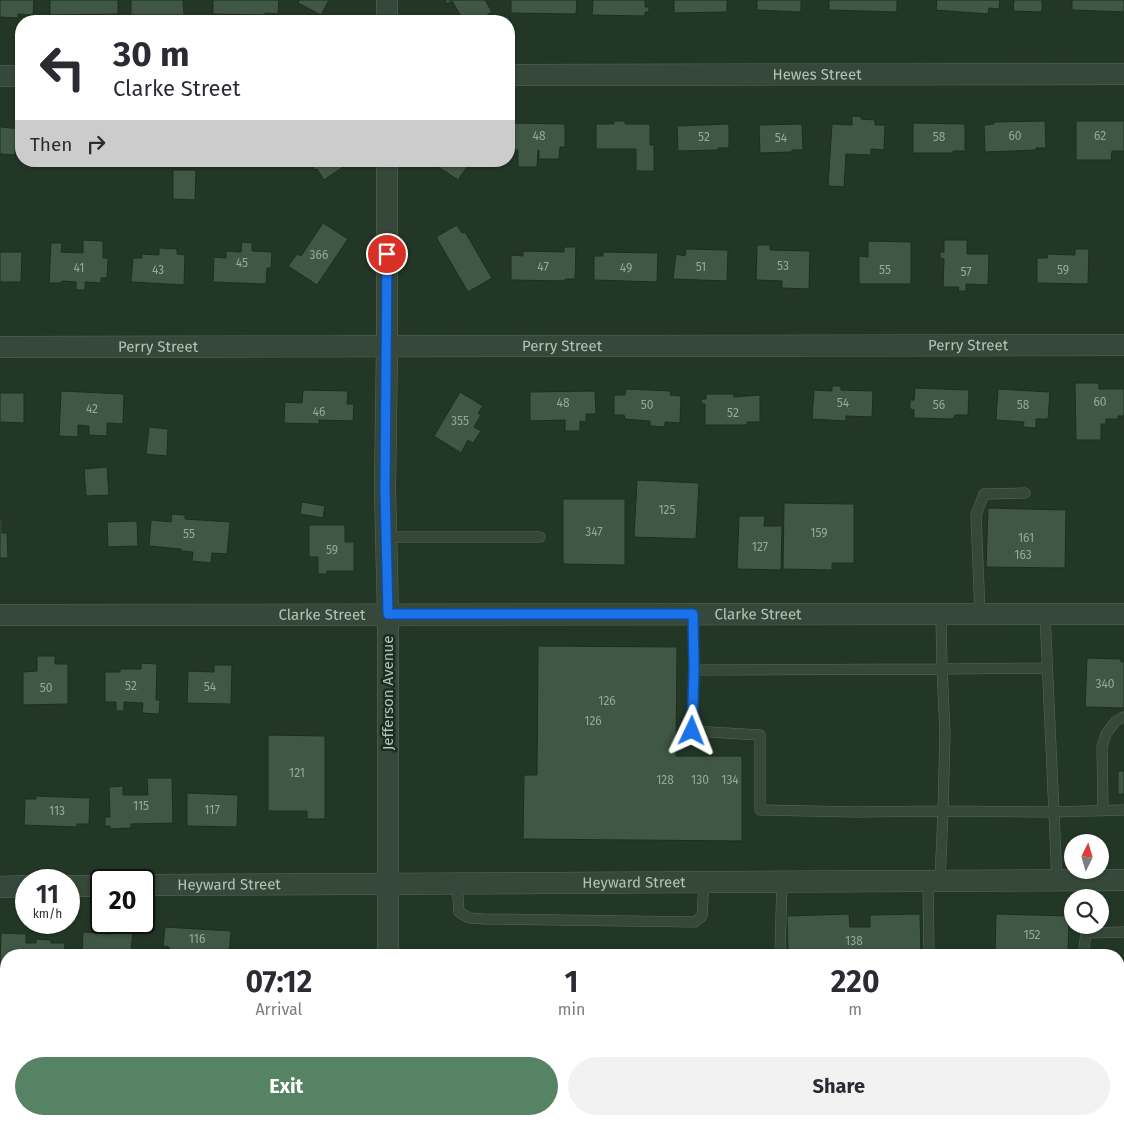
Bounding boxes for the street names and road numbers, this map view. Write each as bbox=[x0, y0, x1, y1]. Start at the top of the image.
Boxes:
street label: Hewes Street bbox=[772, 65, 862, 84]
street label: Perry Street bbox=[928, 336, 1009, 354]
street label: Perry Street bbox=[522, 337, 603, 355]
street label: Perry Street bbox=[118, 338, 199, 356]
street label: Clarke Street bbox=[714, 605, 802, 623]
street label: Clarke Street bbox=[278, 606, 366, 624]
street label: Jefferson Avenue bbox=[379, 636, 397, 750]
street label: Heyward Street bbox=[582, 873, 686, 892]
street label: Heyward Street bbox=[177, 875, 281, 894]

